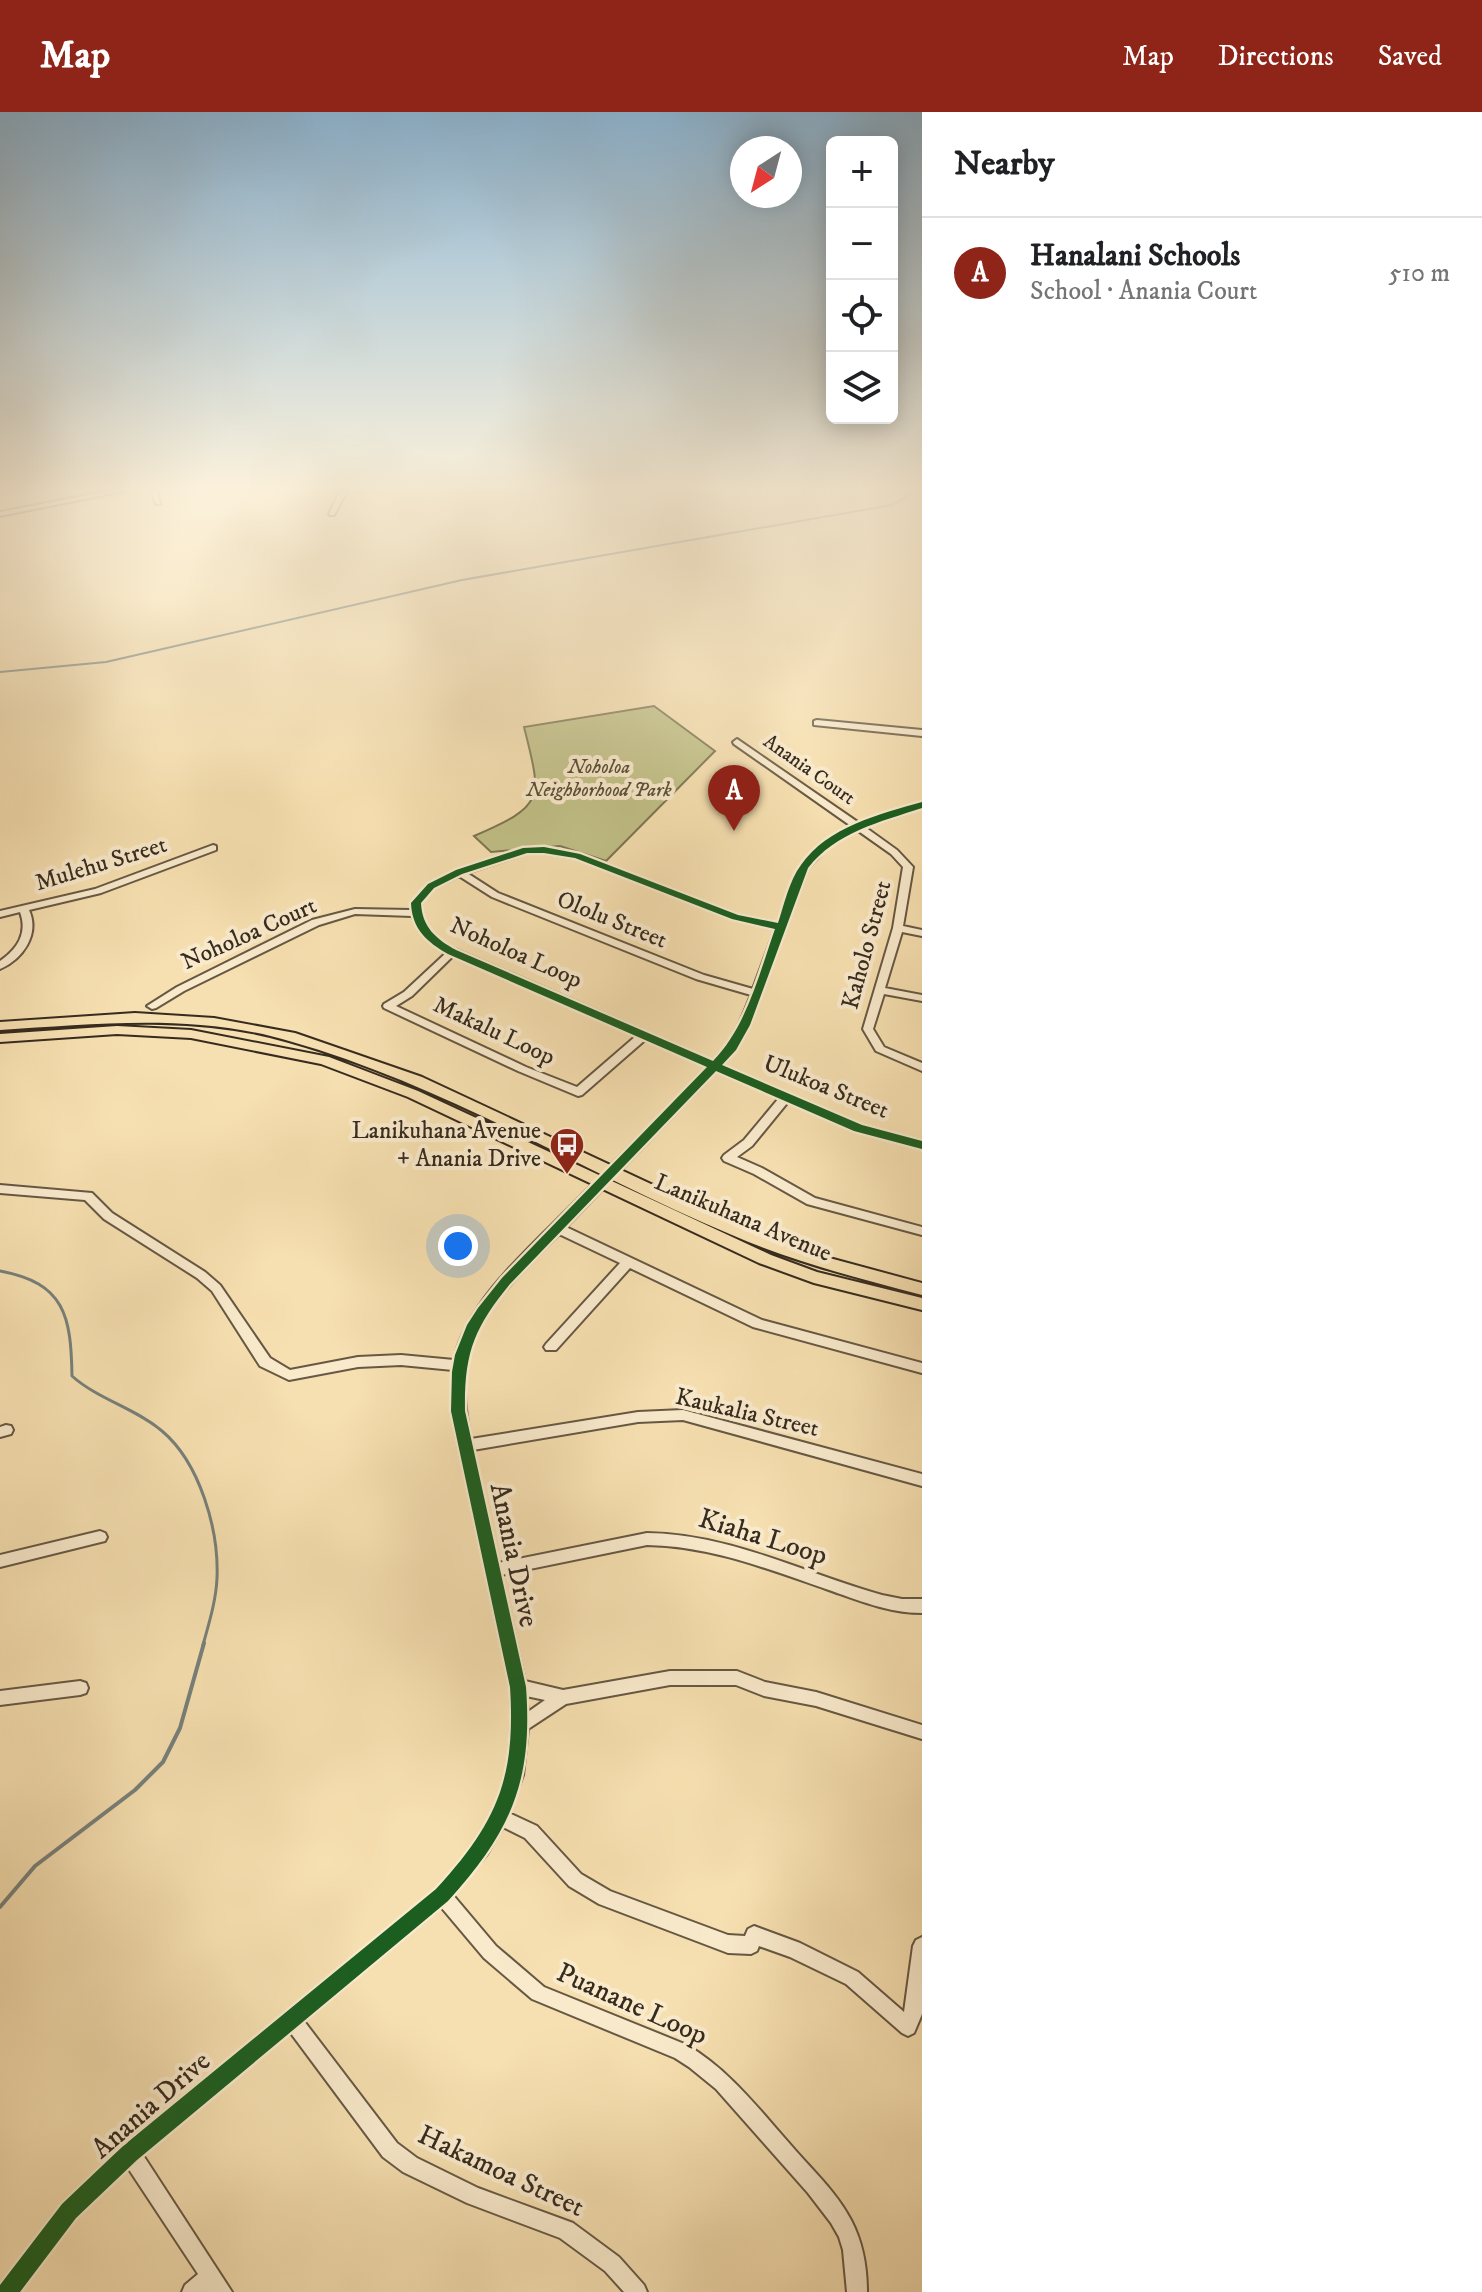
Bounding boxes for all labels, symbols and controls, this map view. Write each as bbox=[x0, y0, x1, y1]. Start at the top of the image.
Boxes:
text: Map bbox=[40, 32, 110, 80]
text: Map bbox=[1122, 39, 1174, 74]
text: Directions bbox=[1218, 39, 1334, 74]
text: Saved bbox=[1378, 39, 1442, 74]
north arrow bbox=[730, 136, 802, 208]
map controls bbox=[826, 136, 898, 424]
button: + bbox=[826, 136, 898, 208]
text: Nearby bbox=[954, 143, 1055, 185]
button: − bbox=[826, 208, 898, 280]
text: Hanalani Schools bbox=[1030, 238, 1240, 275]
text: A bbox=[972, 257, 988, 290]
text: 510 m bbox=[1389, 257, 1450, 290]
text: School · Anania Court bbox=[1030, 275, 1257, 308]
button: locate bbox=[826, 280, 898, 352]
button: layers bbox=[826, 352, 898, 424]
street label: Anania Court bbox=[758, 729, 860, 811]
park label: Noholoa Neighborhood Park bbox=[525, 755, 672, 803]
pin: A bbox=[708, 765, 760, 831]
street label: Mulehu Street bbox=[32, 830, 171, 898]
street label: Kaholo Street bbox=[835, 877, 899, 1013]
street label: Ololu Street bbox=[553, 884, 672, 956]
street label: Noholoa Court bbox=[177, 891, 322, 977]
street label: Noholoa Loop bbox=[445, 910, 587, 996]
street label: Makalu Loop bbox=[428, 990, 560, 1072]
street label: Ulukoa Street bbox=[759, 1048, 893, 1126]
place label: Lanikuhana Avenue + Anania Drive bbox=[352, 1116, 541, 1174]
bus stop icon: Lanikuhana Avenue + Anania Drive bbox=[548, 1126, 586, 1176]
street label: Lanikuhana Avenue bbox=[650, 1167, 836, 1269]
your location bbox=[438, 1226, 478, 1266]
street label: Kaukalia Street bbox=[672, 1382, 822, 1444]
street label: Anania Drive bbox=[482, 1480, 546, 1630]
street label: Kiaha Loop bbox=[694, 1501, 832, 1573]
street label: Puanane Loop bbox=[551, 1955, 713, 2053]
street label: Anania Drive bbox=[84, 2044, 218, 2166]
street label: Hakamoa Street bbox=[412, 2117, 590, 2225]

